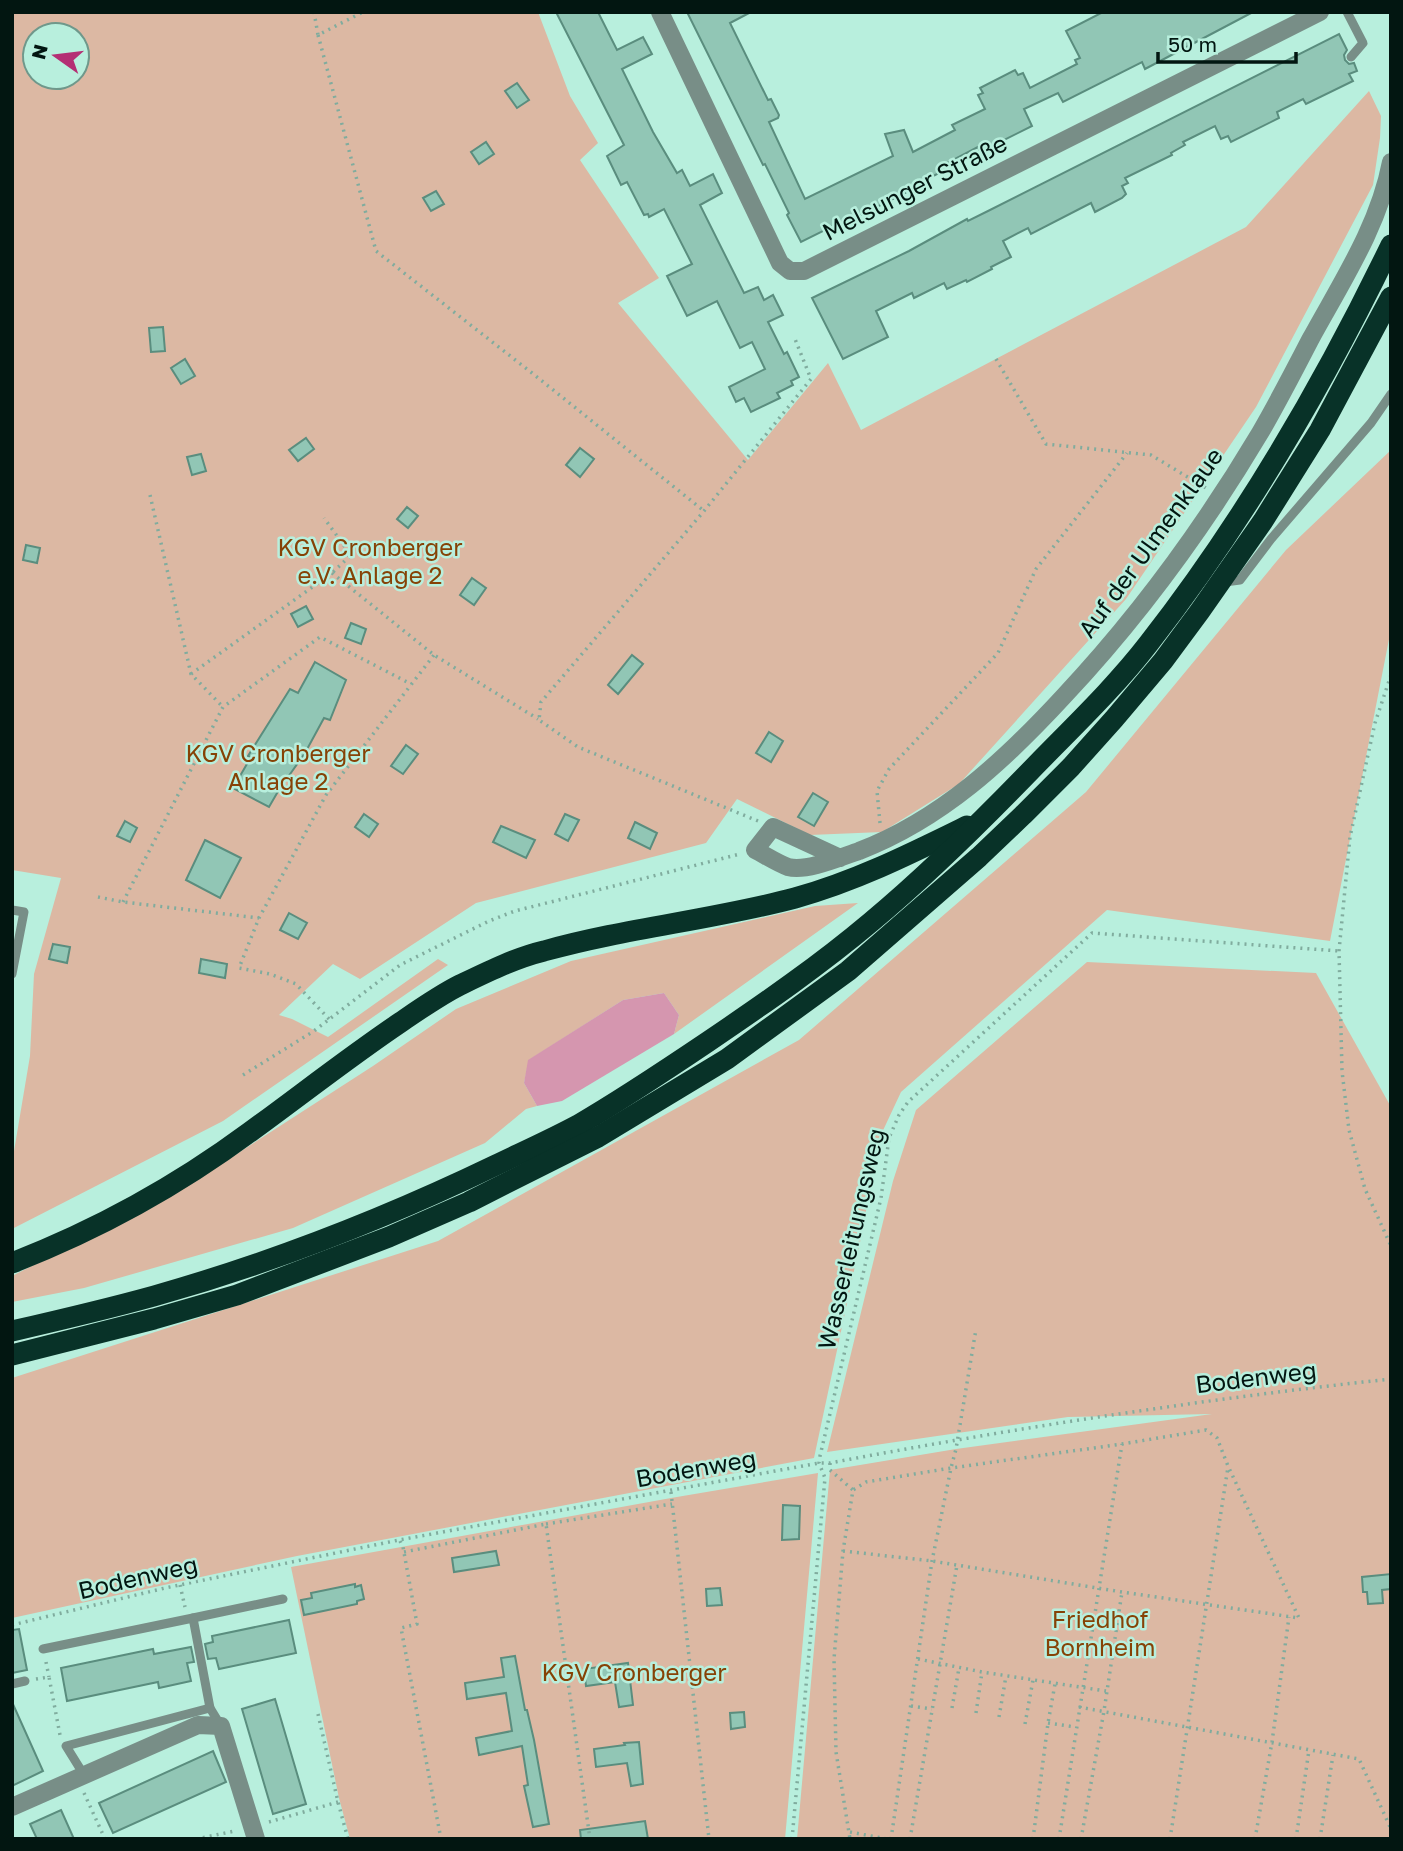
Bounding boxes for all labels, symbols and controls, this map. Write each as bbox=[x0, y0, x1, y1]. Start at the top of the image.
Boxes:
north arrow bbox=[21, 21, 91, 91]
scale bar bbox=[1158, 21, 1296, 65]
text: 50 m bbox=[1168, 31, 1217, 57]
text: N bbox=[26, 42, 52, 62]
street label: Melsunger Straße bbox=[817, 128, 1011, 246]
street label: Auf der Ulmenklaue bbox=[1071, 442, 1228, 643]
park label: KGV Cronberger e.V. Anlage 2 bbox=[277, 532, 463, 589]
park label: KGV Cronberger Anlage 2 bbox=[185, 738, 371, 795]
street label: Wasserleitungsweg bbox=[811, 1125, 890, 1352]
street label: Bodenweg bbox=[1194, 1355, 1318, 1398]
street label: Bodenweg bbox=[633, 1443, 758, 1492]
street label: Bodenweg bbox=[75, 1549, 200, 1604]
park label: Friedhof Bornheim bbox=[1045, 1604, 1155, 1661]
park label: KGV Cronberger bbox=[541, 1657, 727, 1686]

